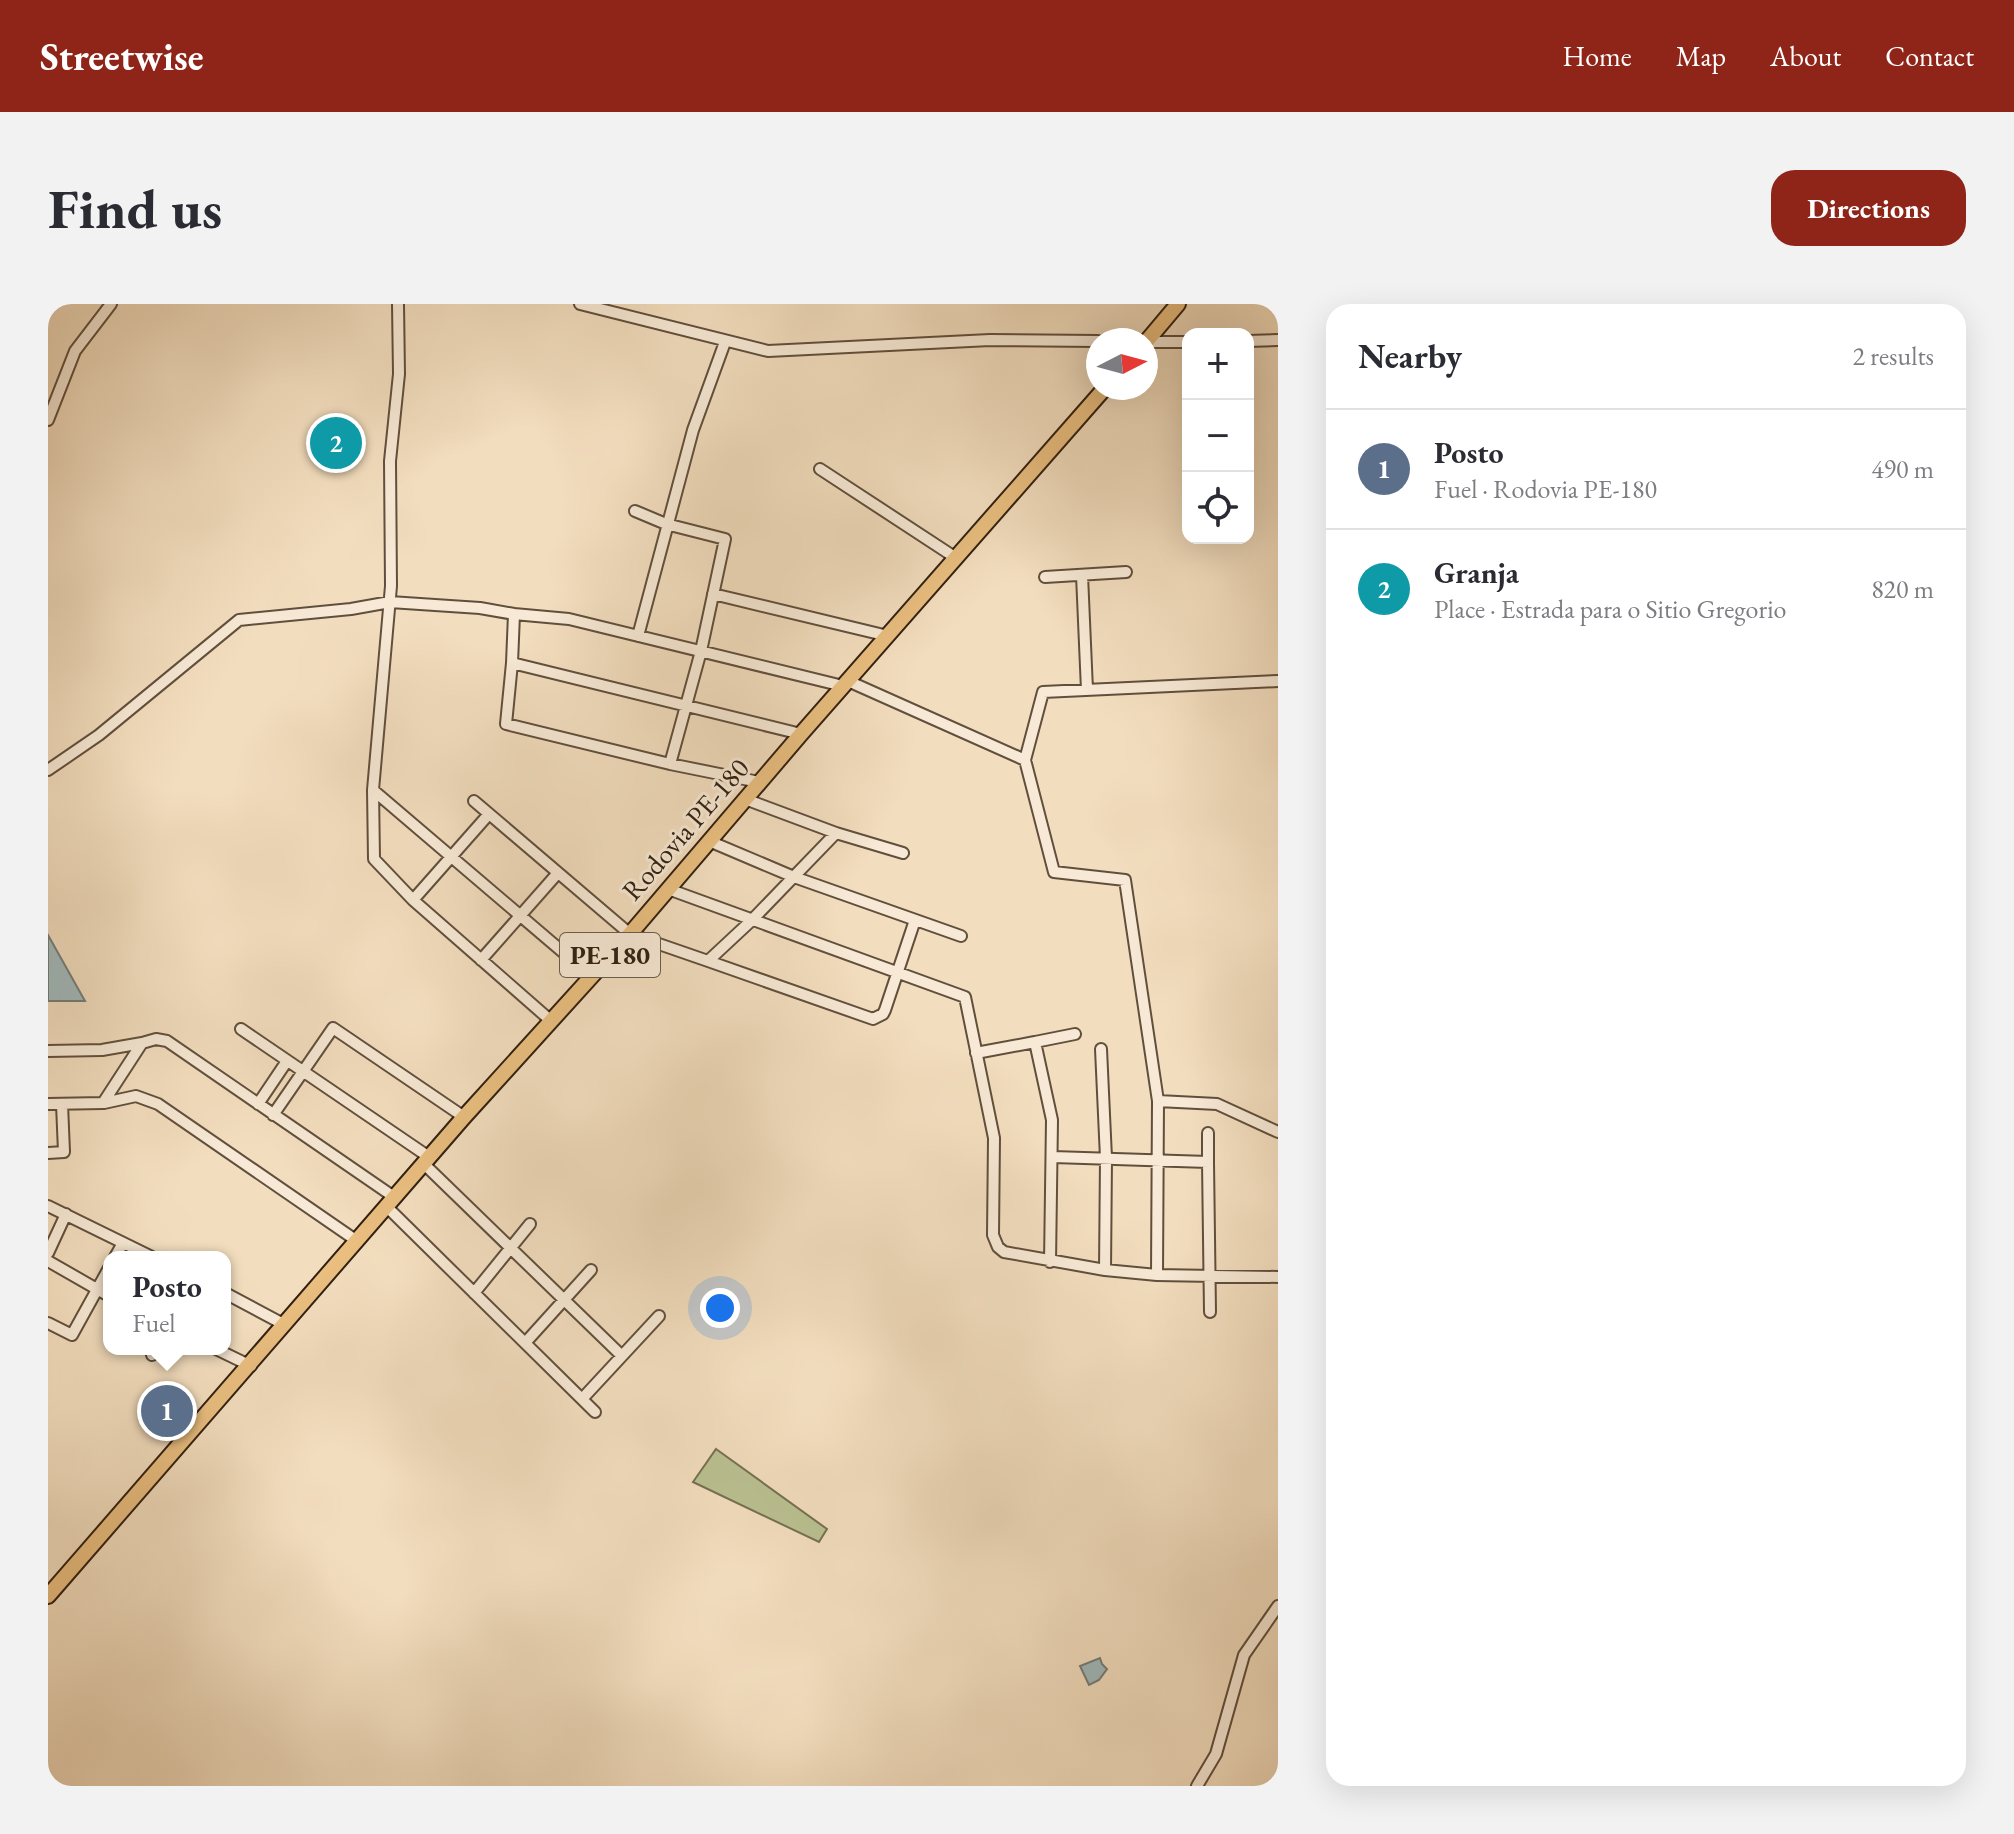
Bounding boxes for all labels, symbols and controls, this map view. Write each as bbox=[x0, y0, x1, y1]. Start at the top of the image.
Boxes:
text: Streetwise bbox=[40, 32, 203, 81]
text: Home bbox=[1562, 38, 1632, 74]
text: Map bbox=[1676, 38, 1726, 74]
text: About bbox=[1770, 38, 1841, 74]
text: Contact bbox=[1885, 38, 1974, 74]
button: Directions bbox=[1771, 170, 1966, 246]
text: Find us bbox=[48, 172, 222, 245]
north arrow bbox=[1086, 328, 1158, 400]
map controls bbox=[1182, 328, 1254, 544]
button: + bbox=[1182, 328, 1254, 400]
text: Nearby bbox=[1358, 334, 1462, 378]
text: 2 results bbox=[1853, 339, 1934, 373]
button: − bbox=[1182, 400, 1254, 472]
pin: 2 bbox=[310, 413, 362, 473]
text: Posto bbox=[1434, 433, 1504, 472]
text: 1 bbox=[1377, 452, 1391, 486]
text: 490 m bbox=[1871, 452, 1934, 486]
button: locate bbox=[1182, 472, 1254, 544]
text: Fuel · Rodovia PE-180 bbox=[1434, 472, 1657, 506]
text: Granja bbox=[1434, 553, 1519, 592]
text: 2 bbox=[1377, 572, 1391, 606]
text: 820 m bbox=[1871, 572, 1934, 606]
text: Place · Estrada para o Sitio Gregorio bbox=[1434, 592, 1786, 626]
street label: Rodovia PE-180 bbox=[613, 751, 757, 907]
road number: PE-180 bbox=[560, 933, 660, 977]
popup bbox=[103, 1251, 231, 1355]
text: Posto bbox=[132, 1267, 202, 1306]
your location bbox=[700, 1288, 740, 1328]
text: Fuel bbox=[132, 1306, 176, 1340]
pin: 1 bbox=[141, 1381, 193, 1441]

